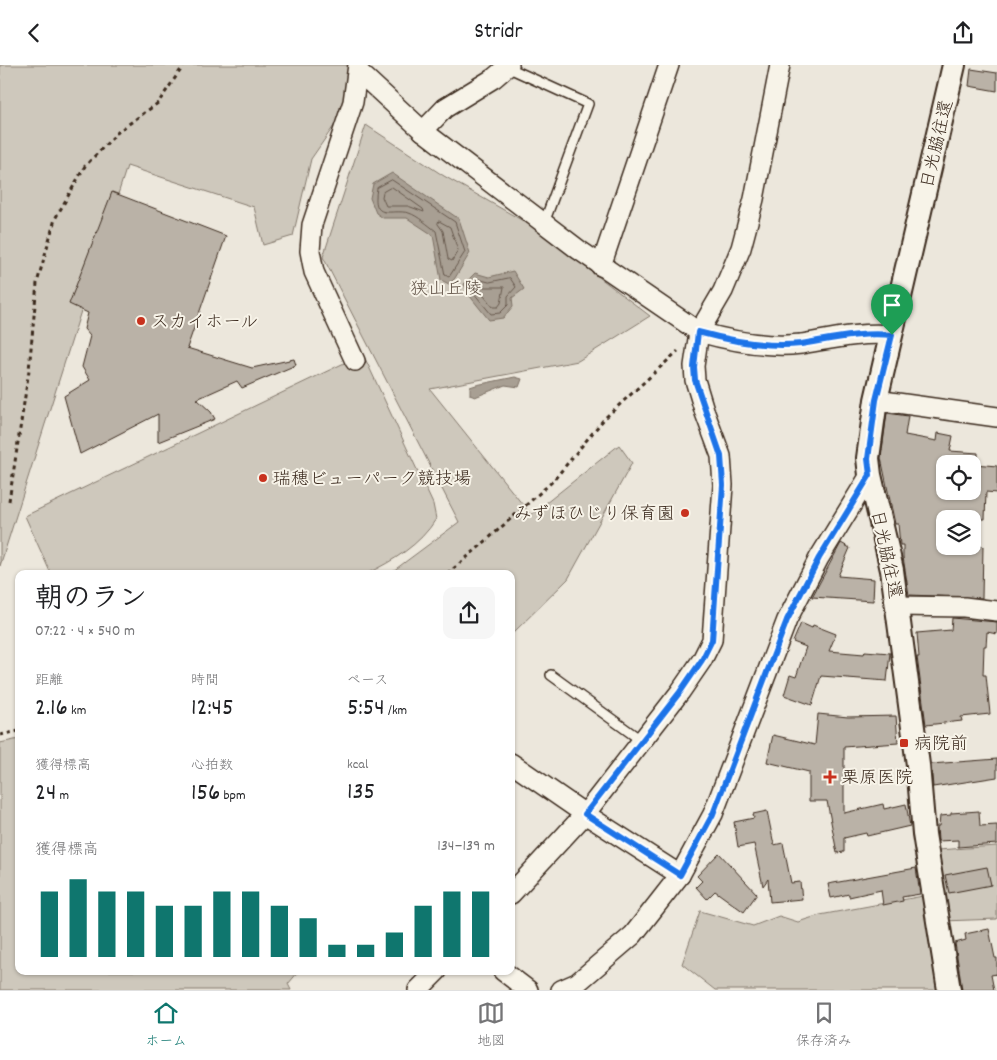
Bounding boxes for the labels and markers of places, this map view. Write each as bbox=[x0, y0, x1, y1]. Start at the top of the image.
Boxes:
pin bbox=[871, 284, 913, 335]
place label: スカイホール bbox=[151, 311, 258, 336]
marker: スカイホール bbox=[135, 315, 147, 327]
place label: 瑞穂ビューパーク競技場 bbox=[273, 468, 471, 493]
marker: 瑞穂ビューパーク競技場 bbox=[257, 472, 269, 484]
place label: みずほひじり保育園 bbox=[514, 503, 675, 528]
marker: みずほひじり保育園 bbox=[679, 507, 691, 519]
place label: 病院前 bbox=[914, 733, 968, 758]
marker: 病院前 bbox=[898, 737, 910, 749]
place label: 栗原医院 bbox=[841, 767, 913, 792]
marker: 栗原医院 bbox=[823, 770, 837, 784]

